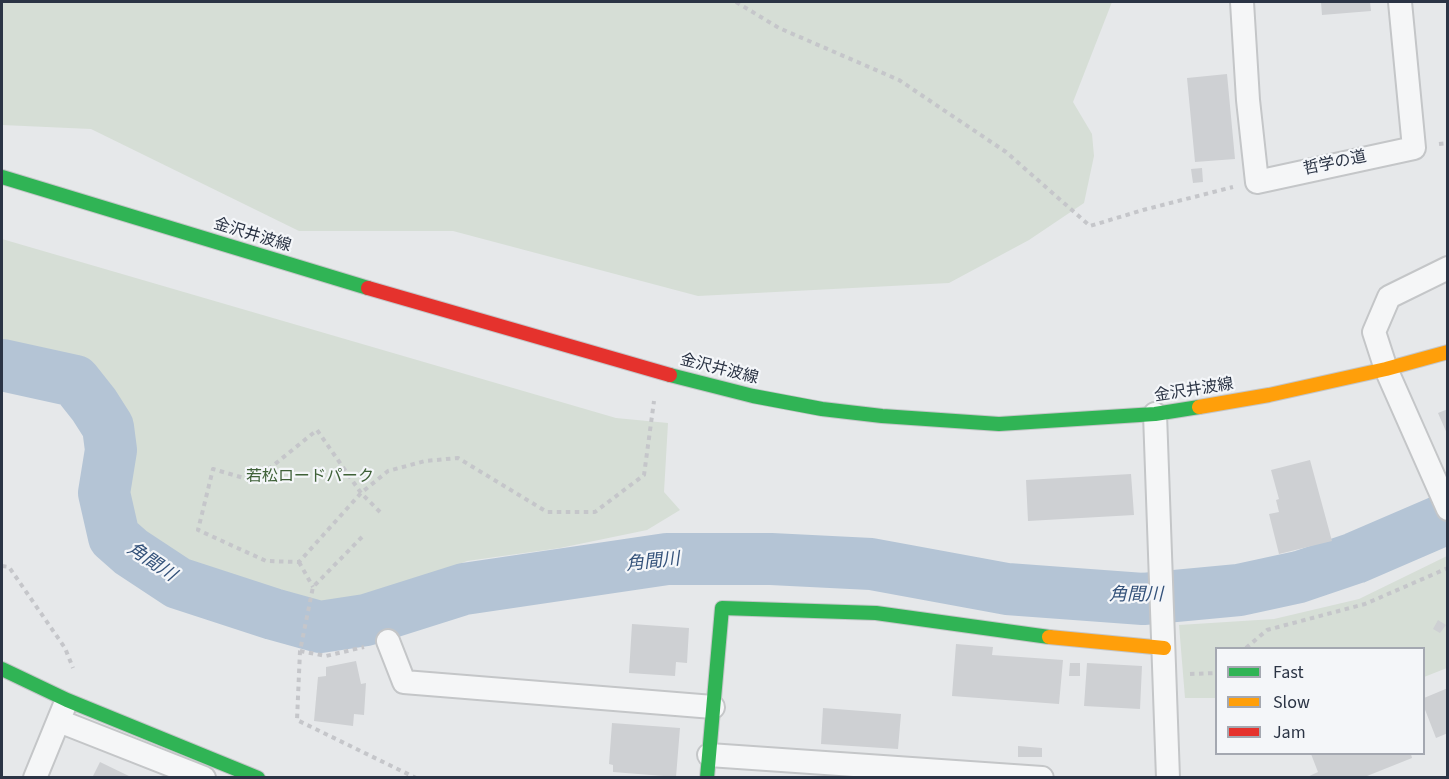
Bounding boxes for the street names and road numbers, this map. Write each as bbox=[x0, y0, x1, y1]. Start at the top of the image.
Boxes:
street label: 哲学の道 bbox=[1302, 148, 1368, 180]
street label: 金沢井波線 bbox=[211, 215, 293, 257]
street label: 金沢井波線 bbox=[678, 351, 760, 389]
street label: 金沢井波線 bbox=[1153, 375, 1235, 407]

